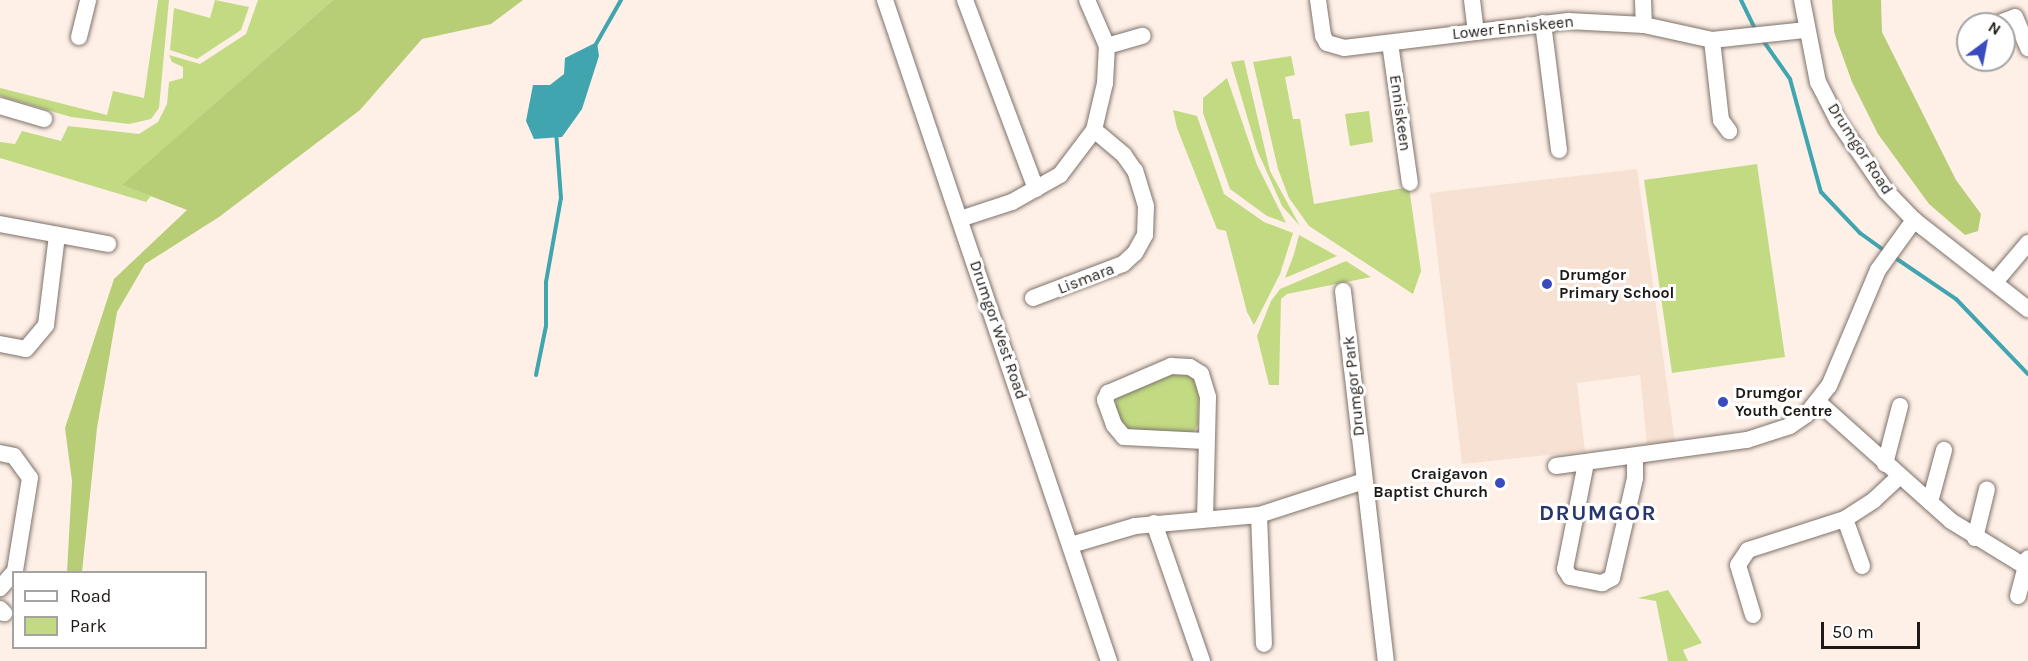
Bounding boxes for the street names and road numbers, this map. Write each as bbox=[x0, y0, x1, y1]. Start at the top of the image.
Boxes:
street label: Lower Enniskeen bbox=[1451, 12, 1575, 44]
street label: Enniskeen bbox=[1385, 74, 1415, 152]
street label: Drumgor Road bbox=[1823, 100, 1897, 198]
street label: Drumgor West Road bbox=[965, 258, 1031, 402]
street label: Lismara bbox=[1055, 259, 1117, 299]
street label: Drumgor Park bbox=[1339, 335, 1369, 437]

